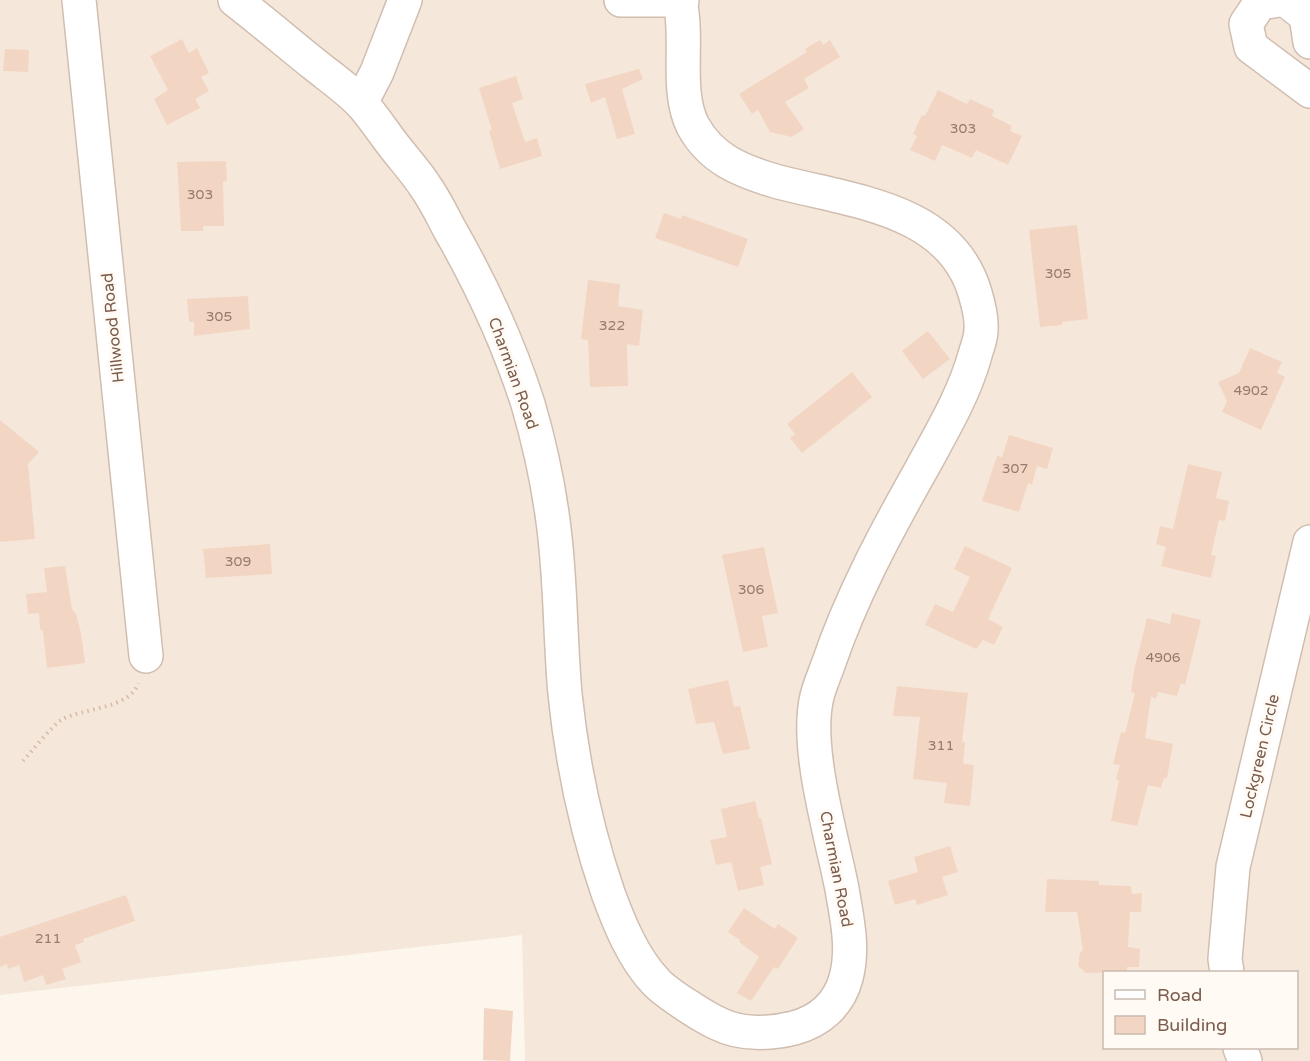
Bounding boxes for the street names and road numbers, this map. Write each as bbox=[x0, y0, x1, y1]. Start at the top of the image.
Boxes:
street label: Hillwood Road bbox=[97, 272, 129, 384]
street label: Charmian Road bbox=[484, 315, 543, 432]
street label: Lockgreen Circle bbox=[1236, 692, 1284, 820]
street label: Charmian Road bbox=[815, 809, 857, 929]

